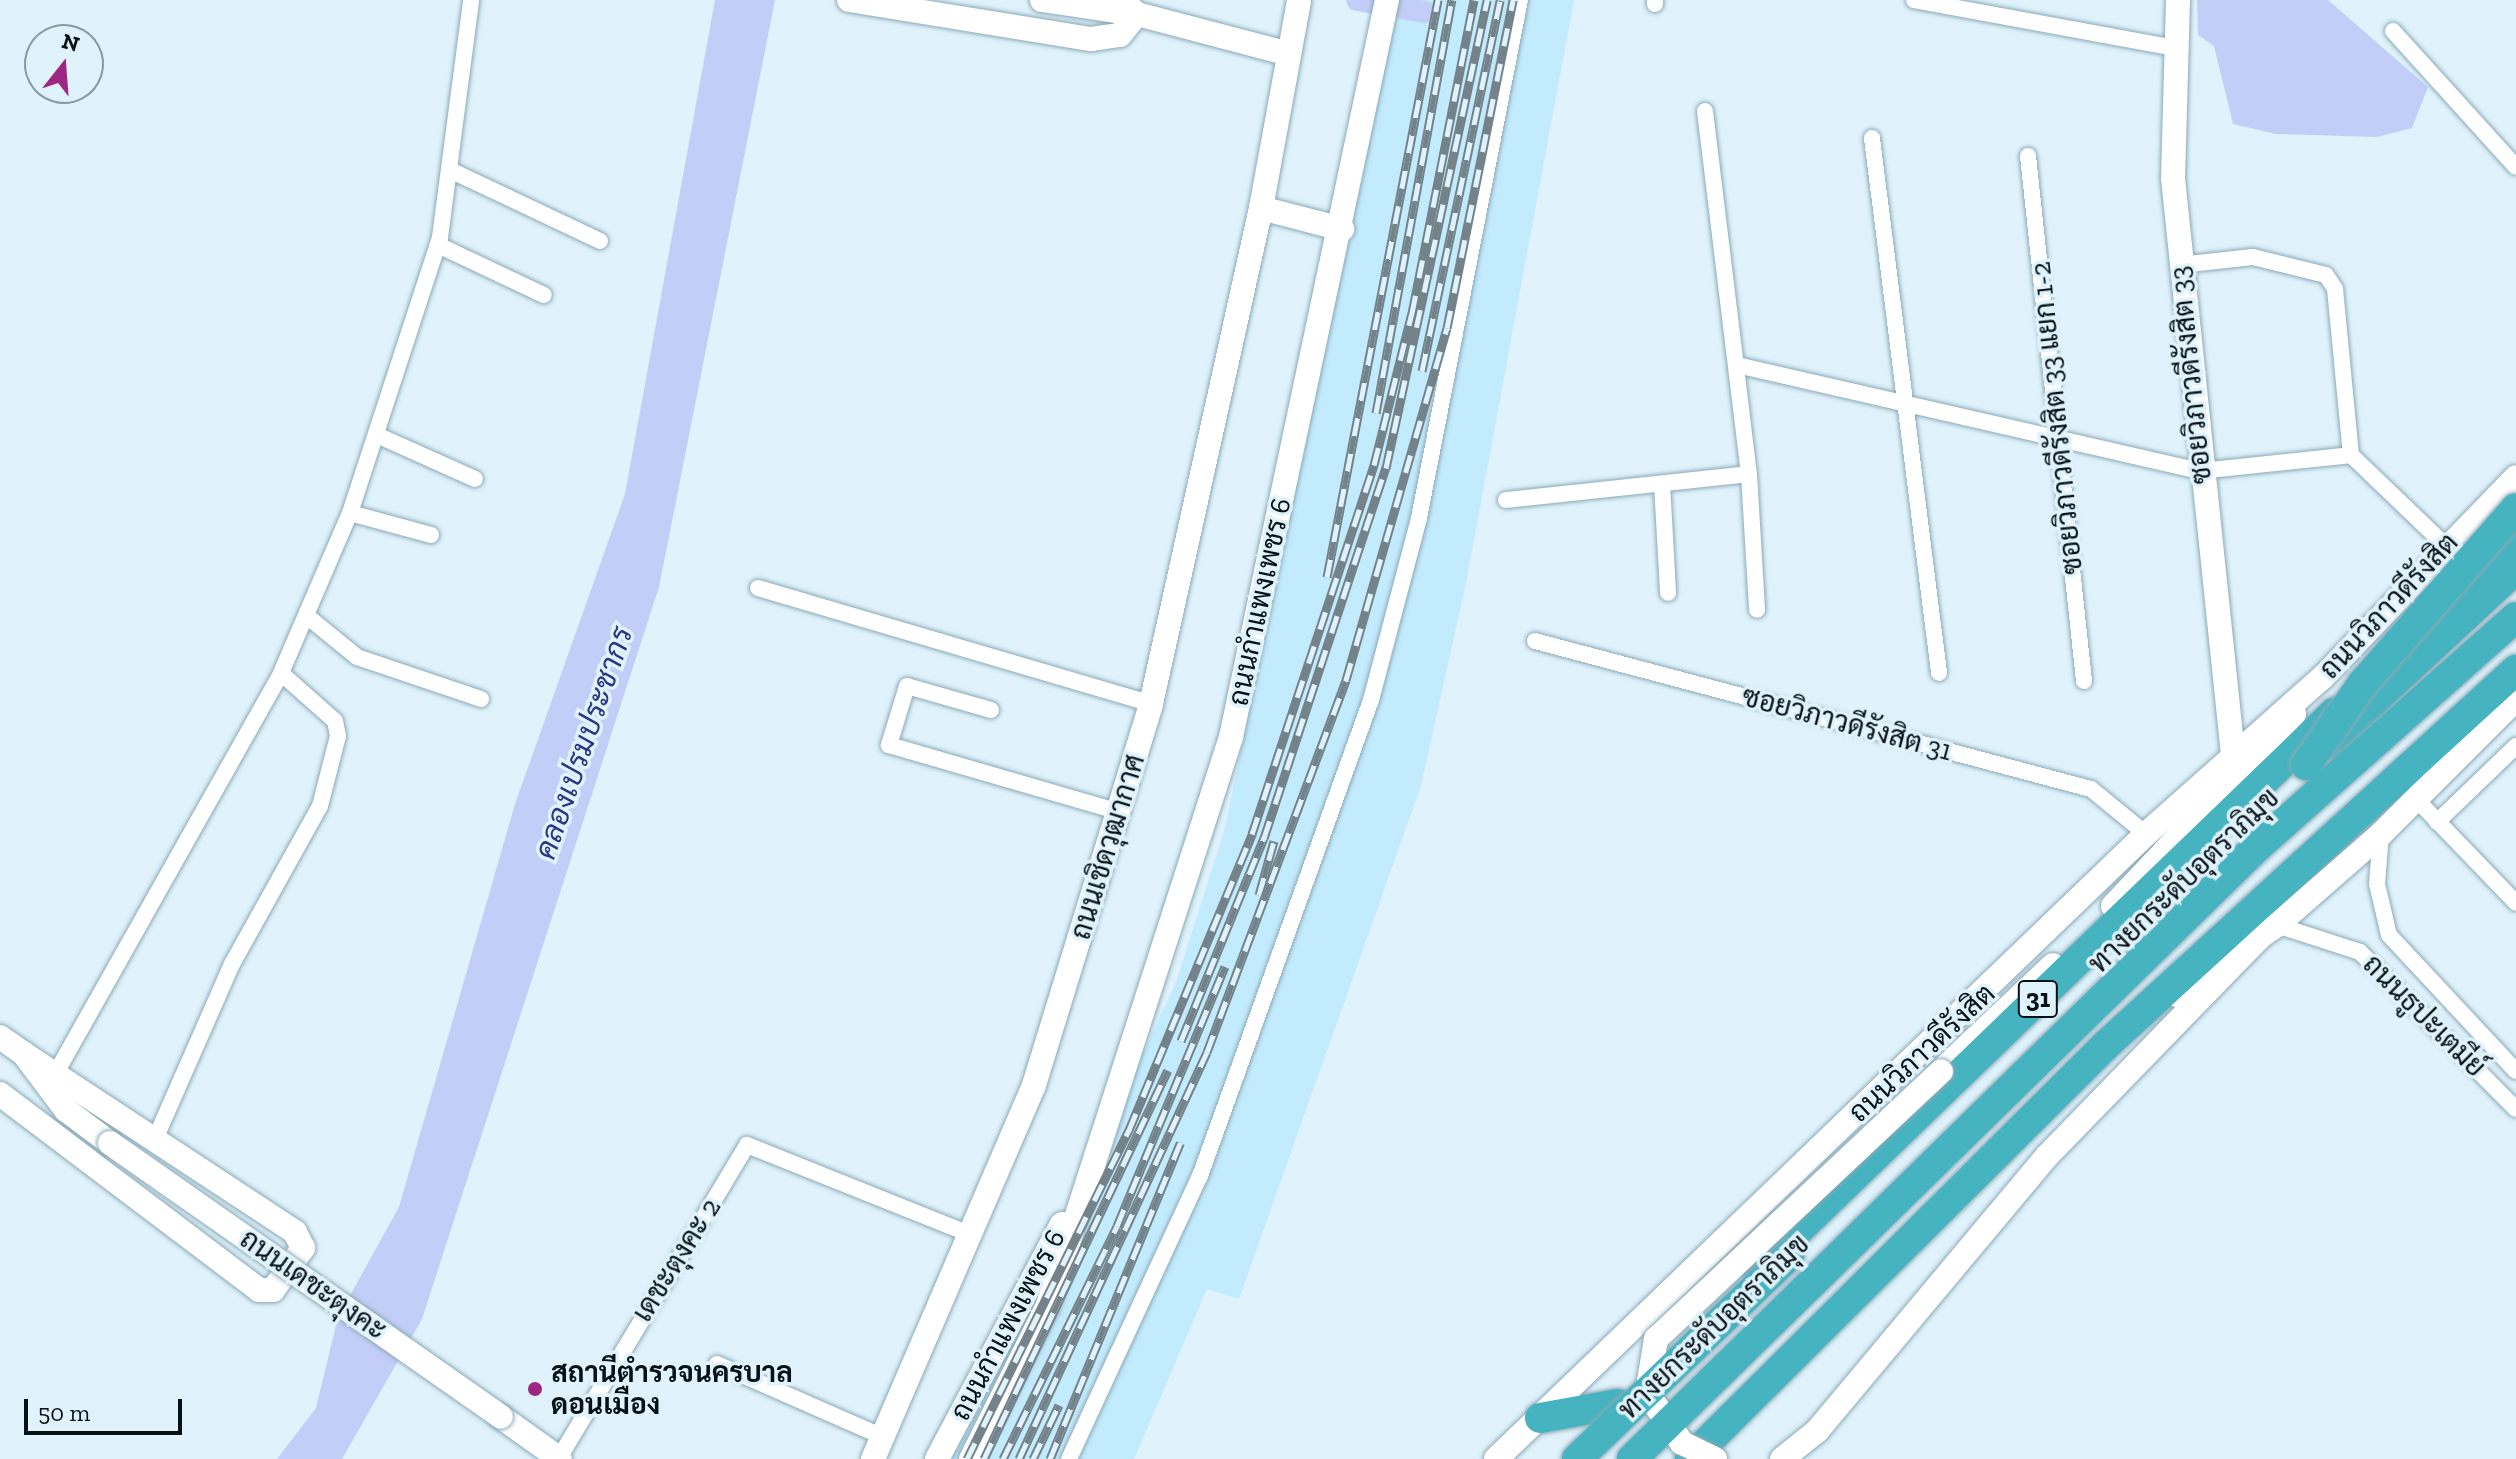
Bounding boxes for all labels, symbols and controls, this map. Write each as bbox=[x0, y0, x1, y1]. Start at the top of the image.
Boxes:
north arrow bbox=[24, 24, 104, 104]
text: N bbox=[59, 27, 83, 58]
street label: ซอยวิภาวดีรังสิต 33 แยก 1-2 bbox=[2024, 260, 2090, 576]
street label: ซอยวิภาวดีรังสิต 33 bbox=[2163, 264, 2219, 486]
street label: ถนนกำแพงเพชร 6 bbox=[1222, 495, 1298, 709]
street label: ถนนวิภาวดีรังสิต bbox=[2313, 526, 2465, 686]
water label: คลองเปรมประชากร bbox=[527, 622, 641, 864]
street label: ซอยวิภาวดีรังสิต 31 bbox=[1738, 680, 1956, 768]
street label: ถนนเชิดวุฒากาศ bbox=[1064, 750, 1152, 944]
street label: ทางยกระดับอุตราภิมุข bbox=[2082, 782, 2286, 980]
street label: ถนนธูปะเตมีย์ bbox=[2356, 948, 2492, 1084]
street label: ถนนวิภาวดีรังสิต bbox=[1842, 977, 2002, 1129]
road number: 31 bbox=[2016, 977, 2060, 1021]
street label: เดชะตุงคะ 2 bbox=[626, 1192, 728, 1328]
street label: ถนนเดชะตุงคะ bbox=[233, 1222, 393, 1348]
street label: ถนนกำแพงเพชร 6 bbox=[944, 1224, 1072, 1426]
street label: ทางยกระดับอุตราภิมุข bbox=[1612, 1228, 1816, 1426]
place label: สถานีตำรวจนครบาล ดอนเมือง bbox=[551, 1356, 793, 1422]
marker: สถานีตำรวจนครบาล ดอนเมือง bbox=[526, 1380, 544, 1398]
scale bar bbox=[28, 1383, 186, 1433]
text: 50 m bbox=[38, 1398, 90, 1427]

